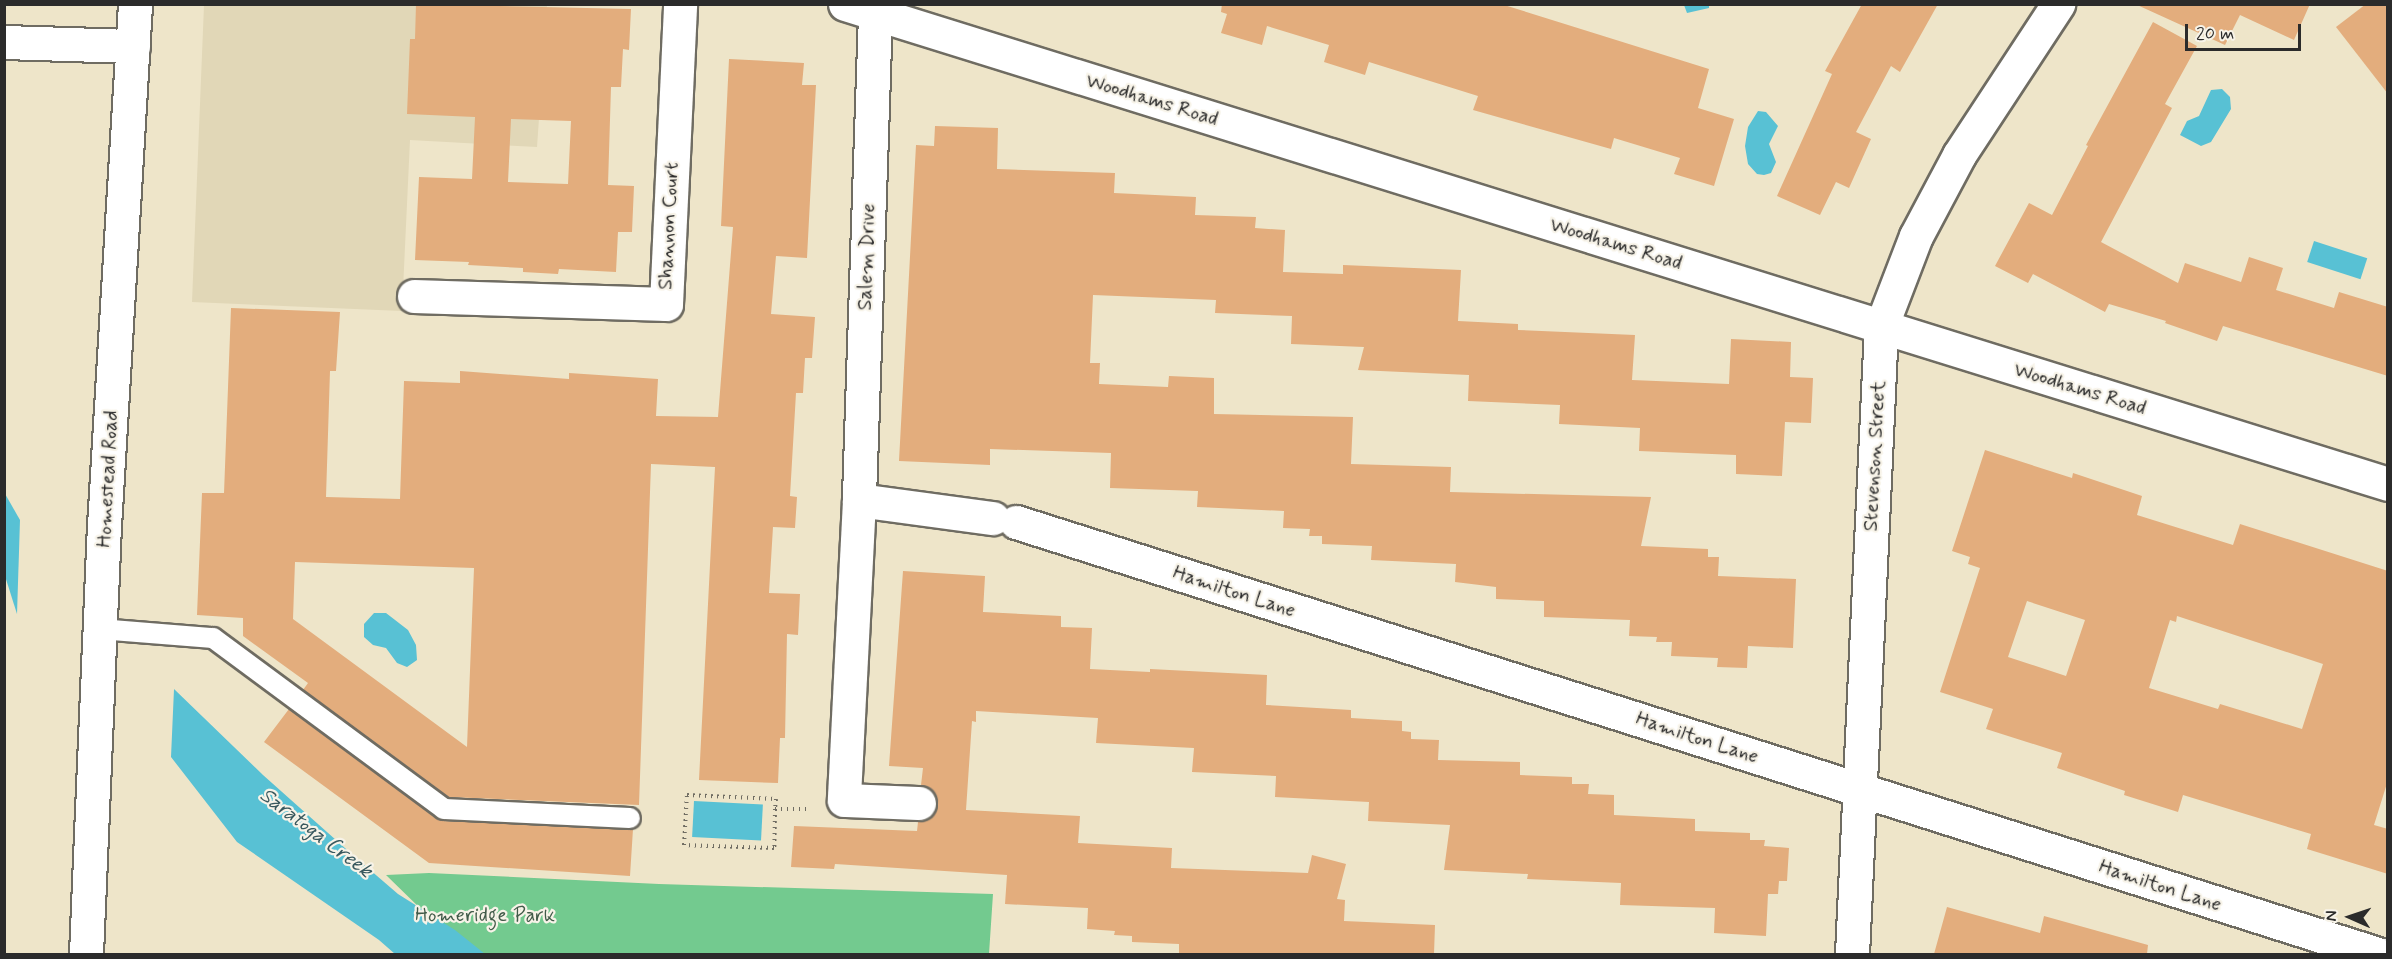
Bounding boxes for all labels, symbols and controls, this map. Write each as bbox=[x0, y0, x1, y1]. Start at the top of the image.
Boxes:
scale bar bbox=[2188, 12, 2304, 50]
text: 20 m bbox=[2196, 22, 2234, 46]
street label: Woodhams Road bbox=[1084, 69, 1220, 131]
street label: Shannon Court bbox=[654, 161, 684, 291]
street label: Salem Drive bbox=[853, 203, 881, 311]
street label: Woodhams Road bbox=[1548, 213, 1684, 275]
street label: Woodhams Road bbox=[2012, 358, 2148, 420]
street label: Stevenson Street bbox=[1859, 380, 1891, 532]
street label: Homestead Road bbox=[92, 410, 124, 548]
street label: Hamilton Lane bbox=[1169, 561, 1299, 623]
street label: Hamilton Lane bbox=[1632, 707, 1762, 769]
water label: Saratoga Creek bbox=[255, 782, 377, 884]
street label: Hamilton Lane bbox=[2095, 855, 2225, 917]
north arrow bbox=[2320, 887, 2380, 947]
park label: Homeridge Park bbox=[416, 903, 554, 927]
text: N bbox=[2321, 910, 2342, 922]

